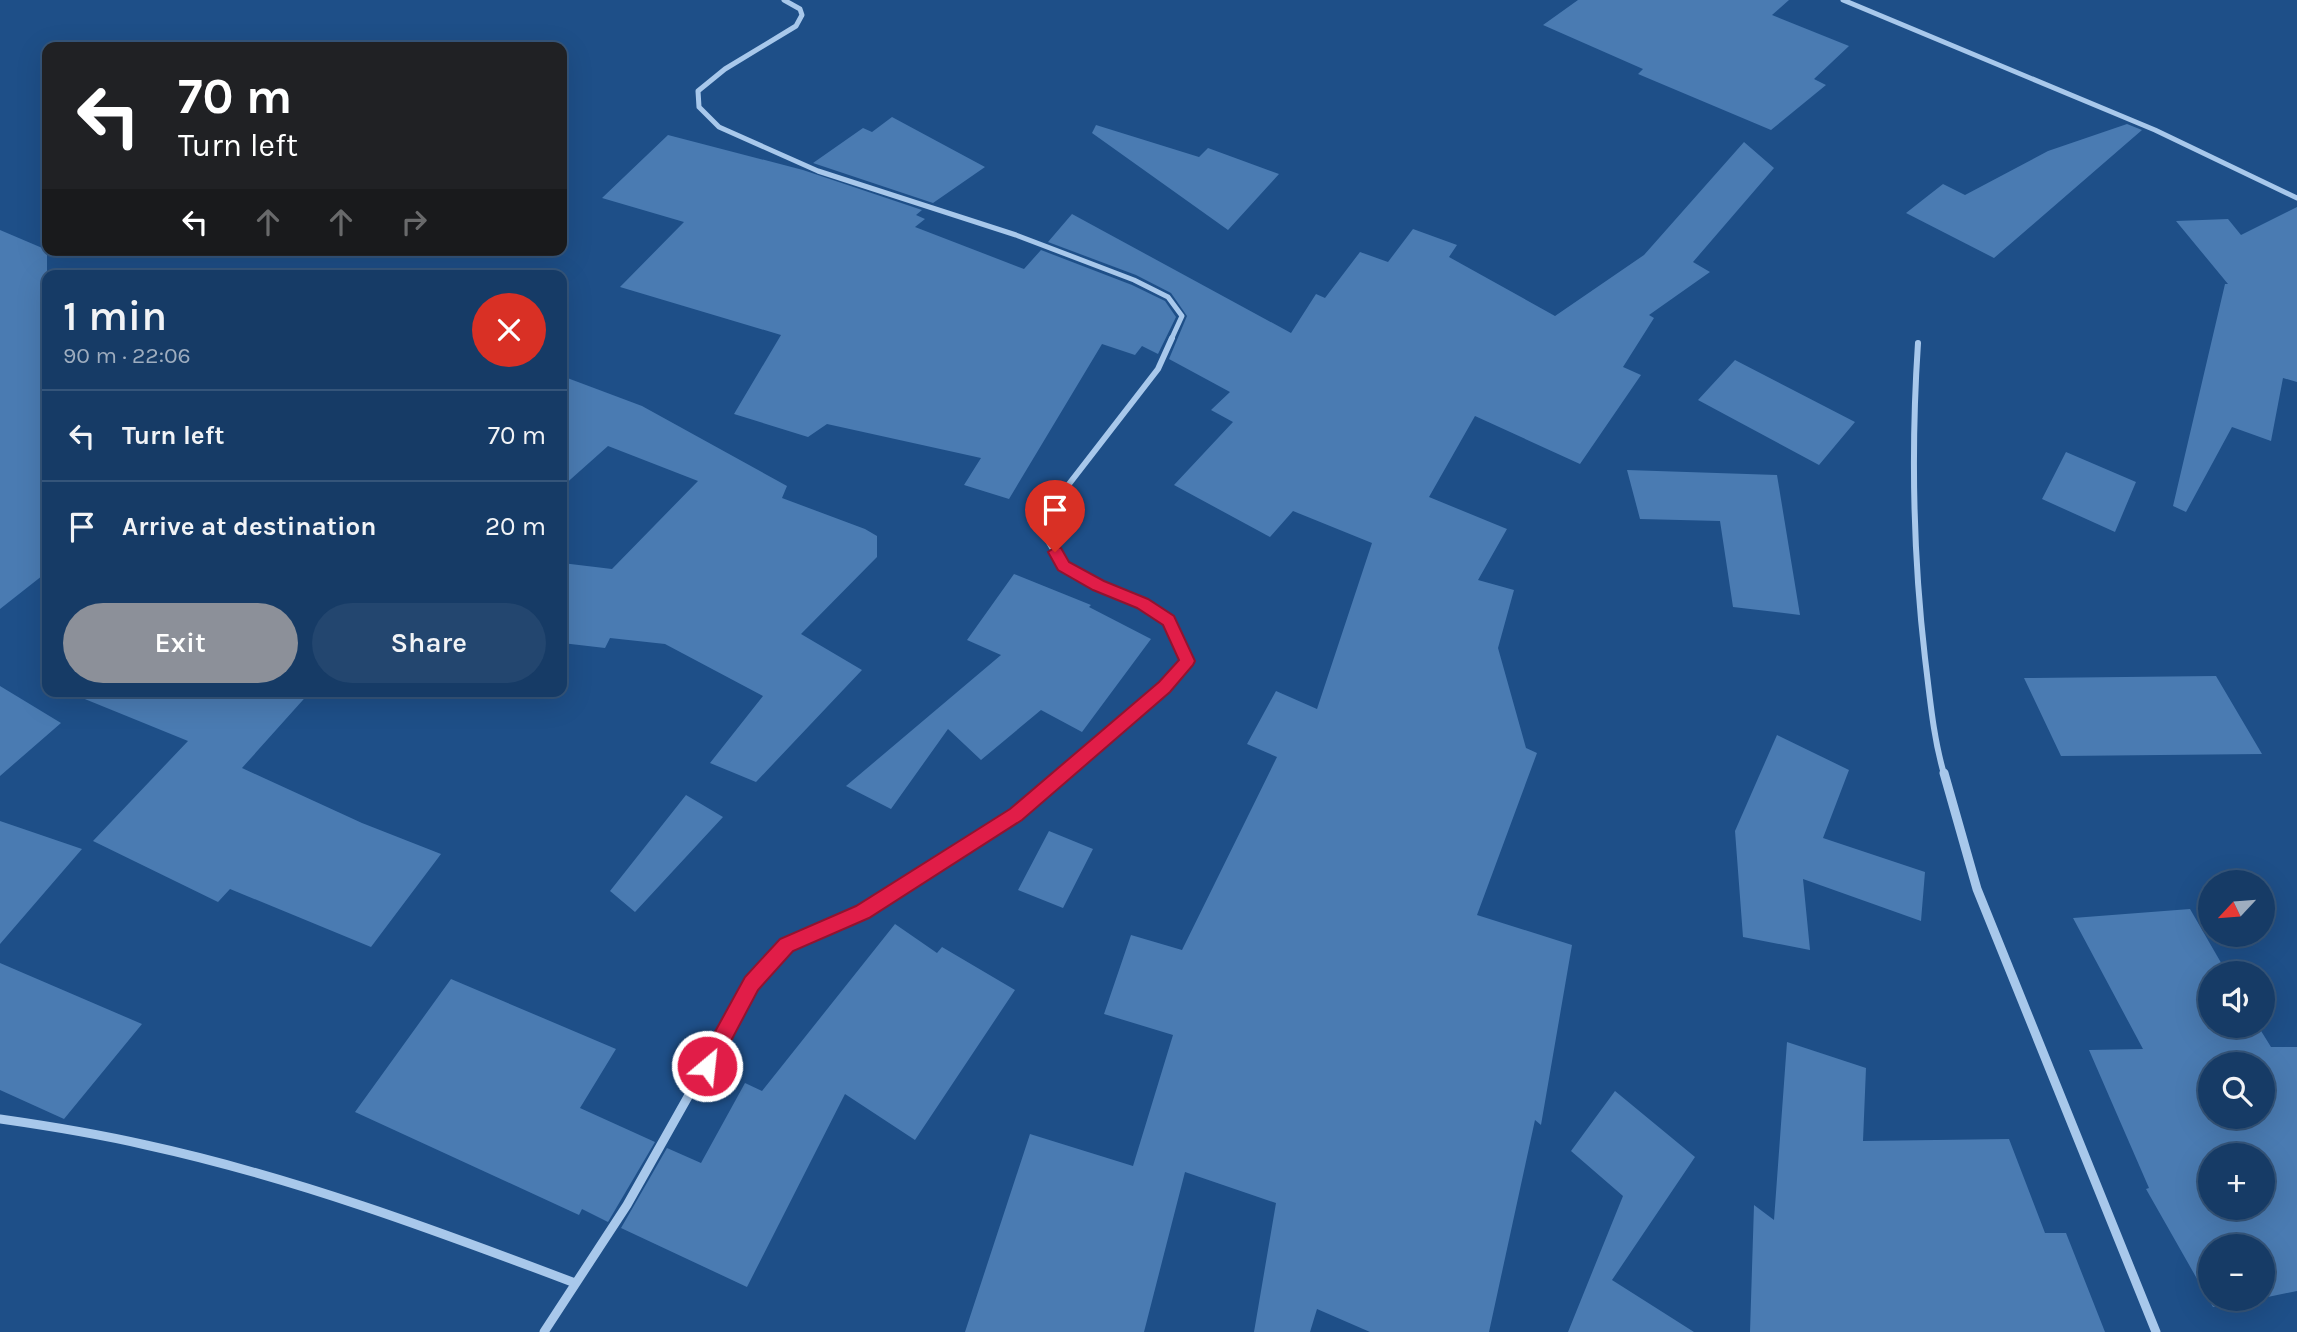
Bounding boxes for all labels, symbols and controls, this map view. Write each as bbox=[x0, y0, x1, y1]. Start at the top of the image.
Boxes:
text: 70 m bbox=[178, 68, 292, 125]
icon: left bbox=[63, 70, 154, 161]
text: Turn left bbox=[178, 127, 298, 164]
icon: left bbox=[176, 203, 214, 241]
icon: ahead bbox=[249, 203, 287, 241]
icon: ahead bbox=[322, 203, 360, 241]
icon: right bbox=[395, 203, 433, 241]
text: 1 min bbox=[63, 291, 167, 341]
button: close bbox=[472, 293, 546, 367]
text: 90 m · 22:06 bbox=[63, 342, 191, 369]
icon: left bbox=[63, 417, 101, 455]
text: Turn left bbox=[122, 420, 224, 451]
text: 70 m bbox=[488, 420, 546, 451]
pin bbox=[1025, 480, 1085, 552]
icon: arrive bbox=[1036, 491, 1074, 529]
icon: arrive bbox=[63, 508, 101, 546]
text: Arrive at destination bbox=[122, 511, 376, 542]
text: 20 m bbox=[485, 511, 546, 542]
button: Exit bbox=[63, 603, 298, 683]
button: Share bbox=[312, 603, 546, 683]
north arrow bbox=[2198, 870, 2275, 947]
map controls bbox=[2198, 870, 2275, 1311]
button: sound bbox=[2198, 961, 2275, 1038]
position arrow bbox=[670, 1029, 744, 1103]
button: search bbox=[2198, 1052, 2275, 1129]
button: + bbox=[2198, 1143, 2275, 1220]
button: − bbox=[2198, 1234, 2275, 1311]

